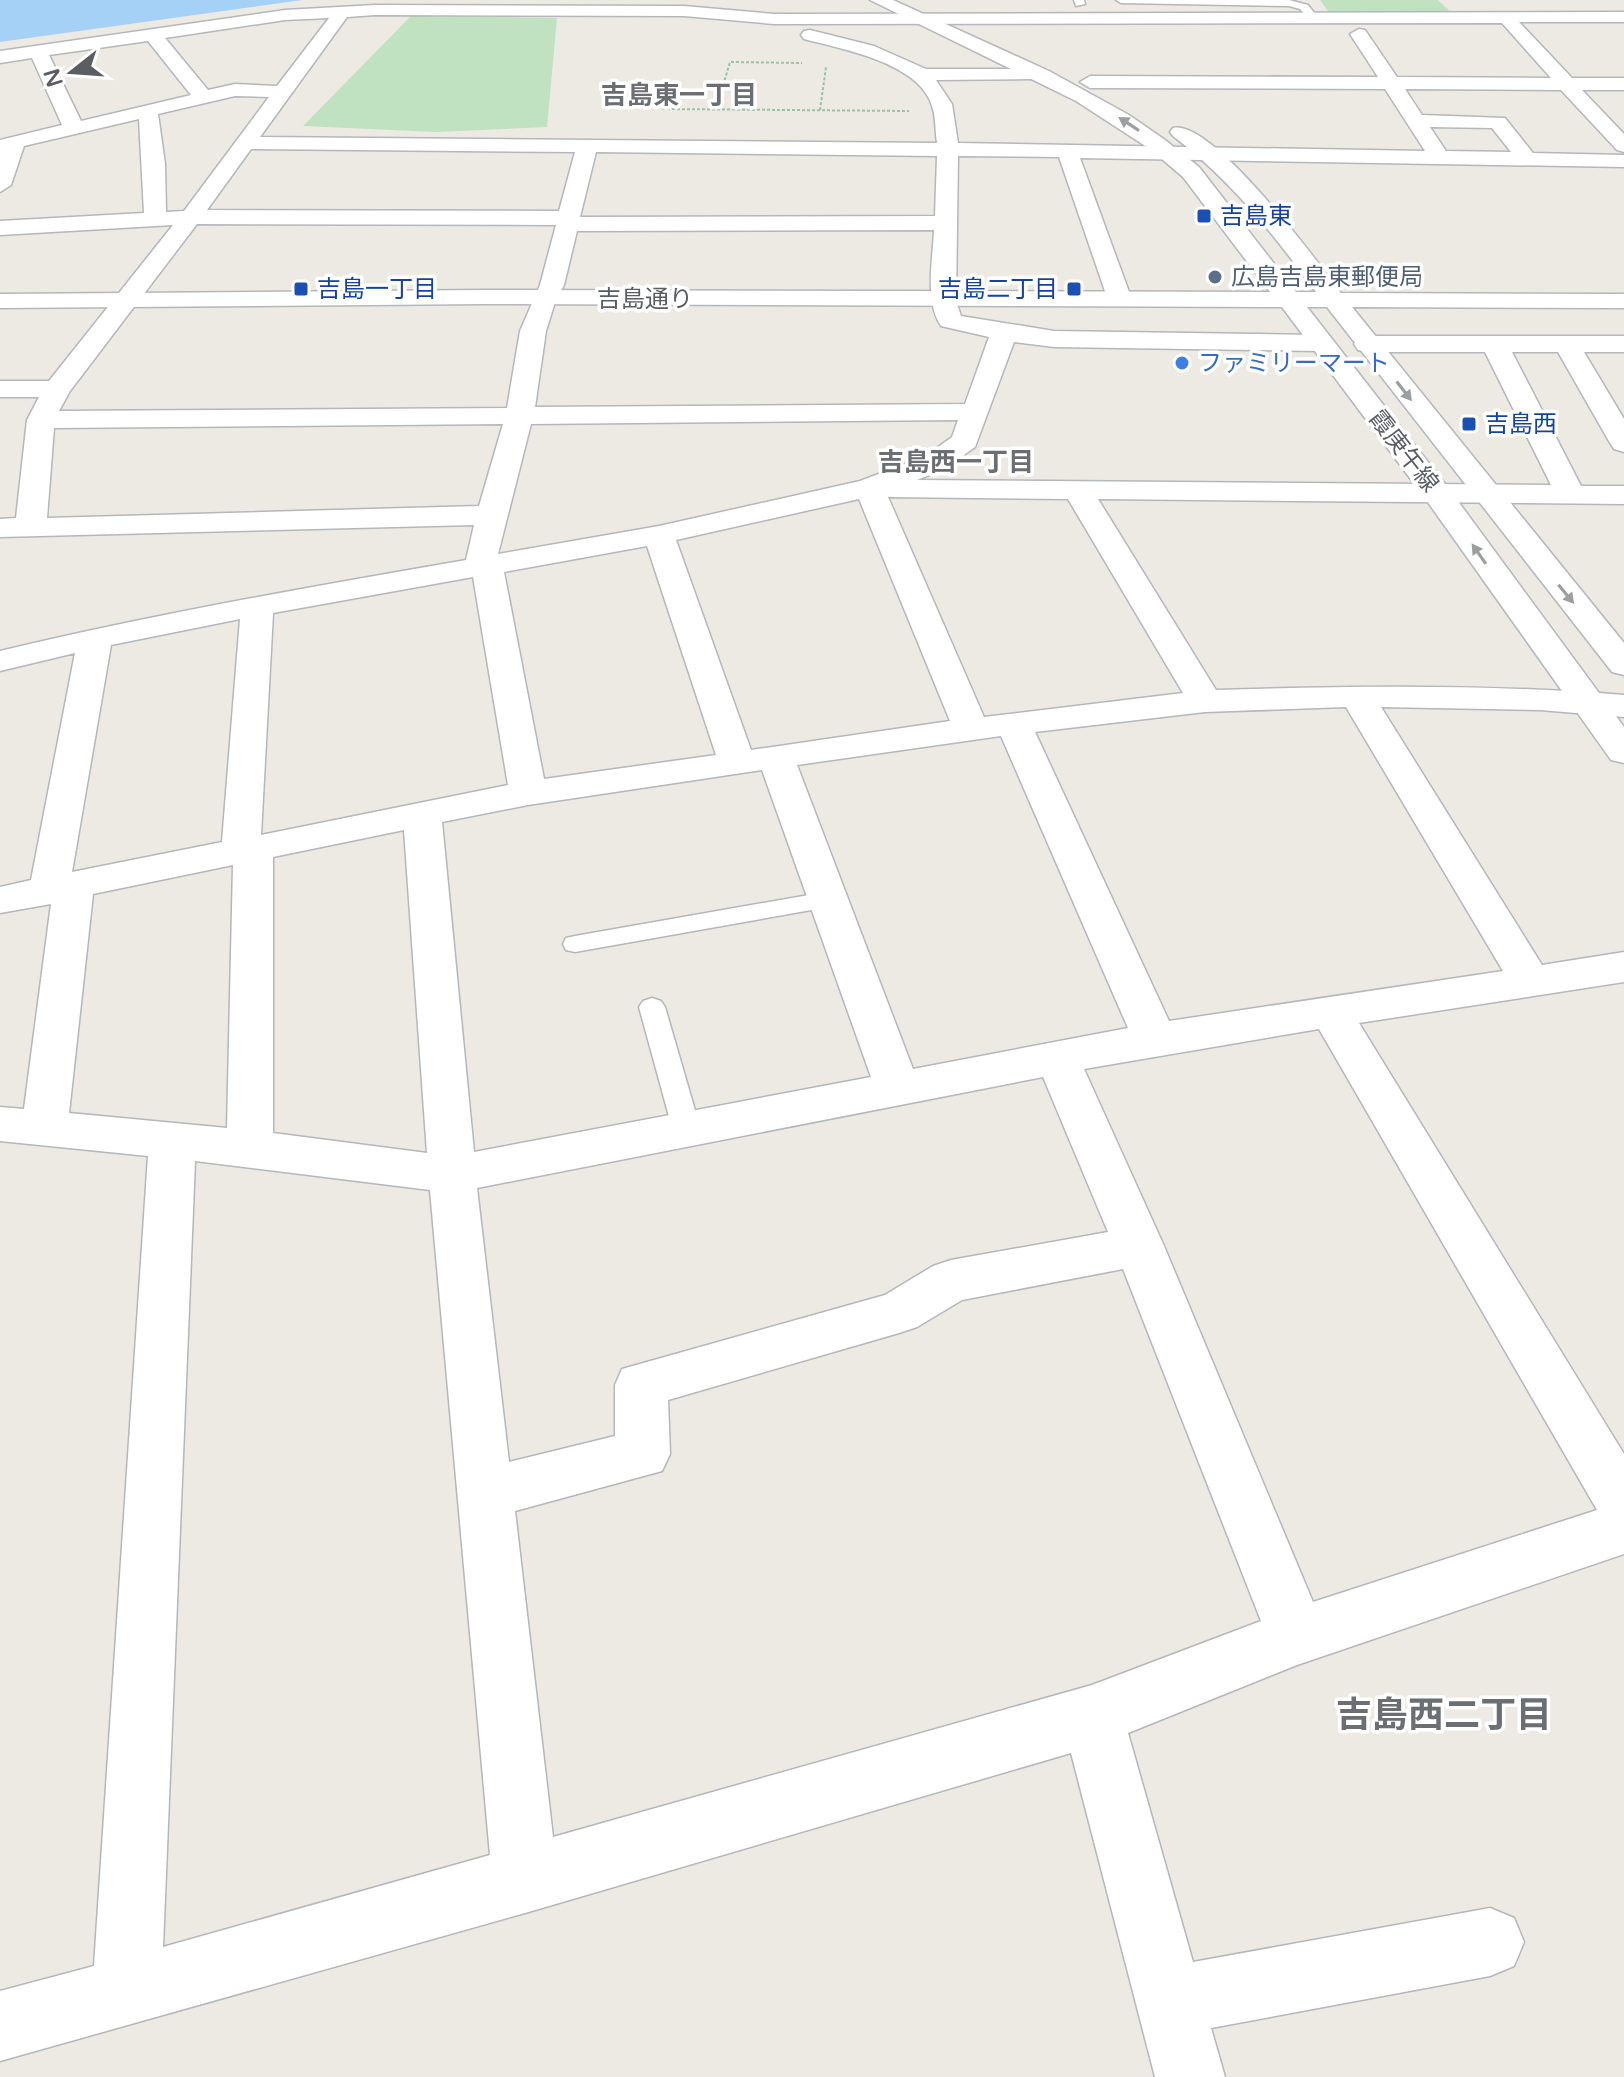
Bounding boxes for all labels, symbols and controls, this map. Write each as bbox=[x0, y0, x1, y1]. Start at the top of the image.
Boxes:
north arrow bbox=[32, 32, 112, 112]
text: N bbox=[39, 65, 69, 90]
district label: 吉島東一丁目 bbox=[601, 80, 757, 111]
one-way arrow bbox=[1118, 118, 1140, 132]
place label: 吉島東 bbox=[1220, 202, 1292, 231]
marker: 吉島東 bbox=[1195, 207, 1213, 225]
place label: 広島吉島東郵便局 bbox=[1231, 263, 1423, 292]
marker: 広島吉島東郵便局 bbox=[1206, 268, 1224, 286]
place label: 吉島一丁目 bbox=[317, 275, 437, 304]
place label: 吉島二丁目 bbox=[938, 275, 1058, 304]
marker: 吉島一丁目 bbox=[292, 280, 310, 298]
marker: 吉島二丁目 bbox=[1065, 280, 1083, 298]
street label: 吉島通り bbox=[597, 285, 693, 314]
place label: ファミリーマート bbox=[1198, 349, 1390, 378]
marker: ファミリーマート bbox=[1173, 354, 1191, 372]
one-way arrow bbox=[1395, 381, 1411, 401]
street label: 霞庚午線 bbox=[1363, 405, 1445, 498]
place label: 吉島西 bbox=[1485, 410, 1557, 439]
marker: 吉島西 bbox=[1460, 415, 1478, 433]
district label: 吉島西一丁目 bbox=[878, 447, 1034, 478]
one-way arrow bbox=[1472, 543, 1487, 564]
one-way arrow bbox=[1557, 584, 1574, 604]
district label: 吉島西二丁目 bbox=[1336, 1694, 1552, 1737]

